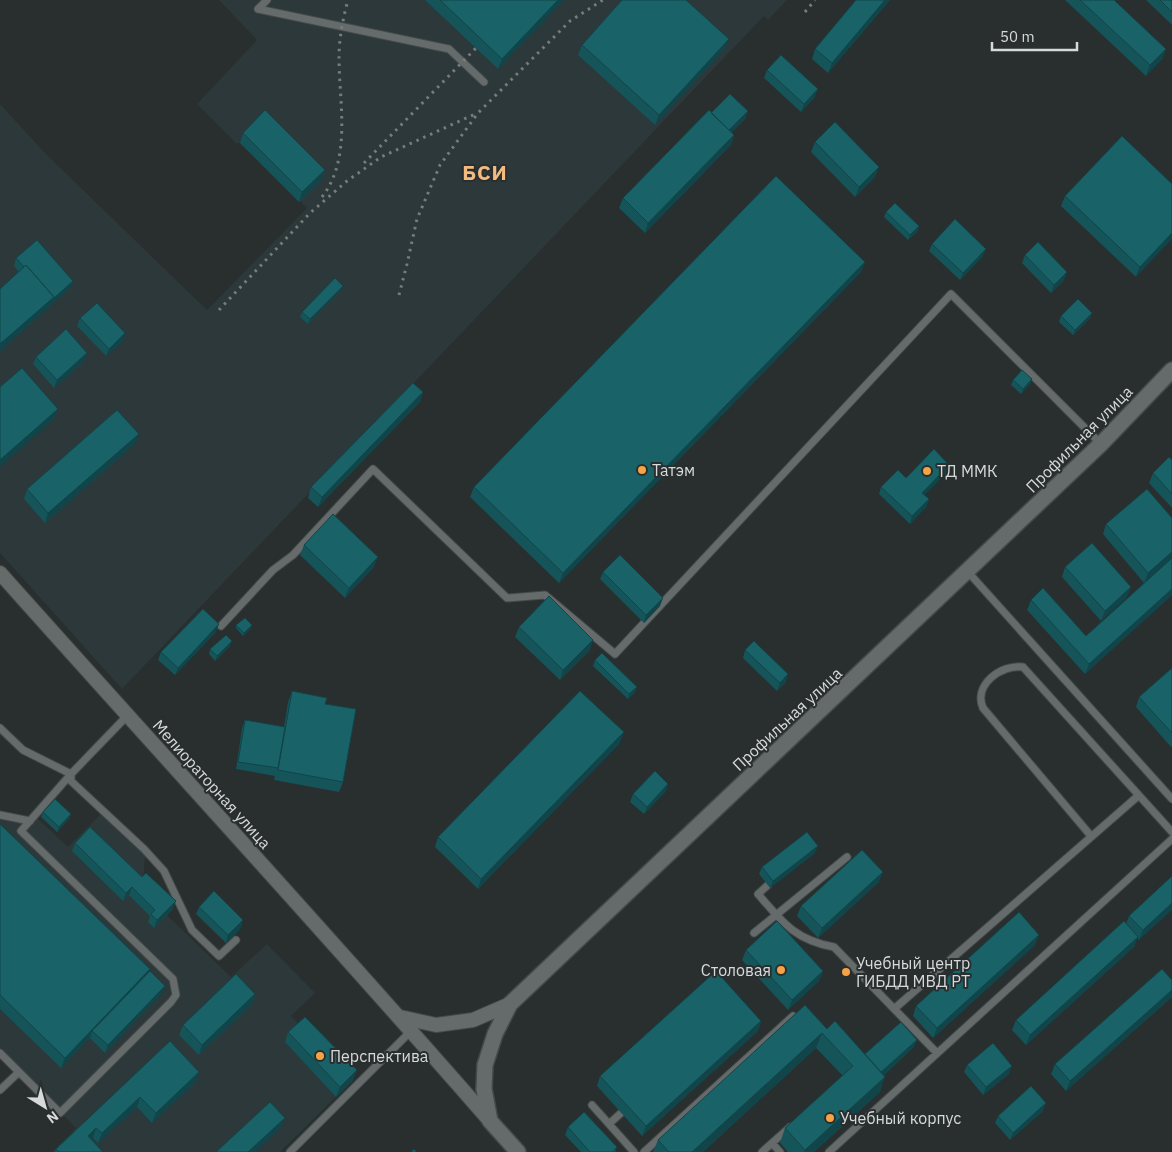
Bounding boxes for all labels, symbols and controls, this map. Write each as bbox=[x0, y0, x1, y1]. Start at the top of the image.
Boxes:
scale bar bbox=[992, 20, 1077, 52]
text: 50 m bbox=[1000, 27, 1035, 46]
district label: БСИ bbox=[462, 158, 508, 186]
street label: Профильная улица bbox=[1021, 381, 1137, 497]
place label: Татэм bbox=[652, 460, 695, 480]
place label: ТД ММК bbox=[937, 461, 998, 481]
marker: Татэм bbox=[636, 464, 648, 476]
marker: ТД ММК bbox=[921, 465, 933, 477]
street label: Профильная улица bbox=[728, 663, 846, 775]
street label: Мелиораторная улица bbox=[149, 715, 276, 853]
place label: Учебный центр ГИБДД МВД РТ bbox=[856, 953, 970, 991]
place label: Столовая bbox=[701, 960, 771, 980]
marker: Столовая bbox=[775, 964, 787, 976]
marker: Учебный центр ГИБДД МВД РТ bbox=[840, 966, 852, 978]
place label: Перспектива bbox=[330, 1046, 429, 1066]
marker: Перспектива bbox=[314, 1050, 326, 1062]
north arrow bbox=[20, 1082, 70, 1132]
text: N bbox=[43, 1107, 62, 1128]
place label: Учебный корпус bbox=[840, 1108, 961, 1128]
marker: Учебный корпус bbox=[824, 1112, 836, 1124]

